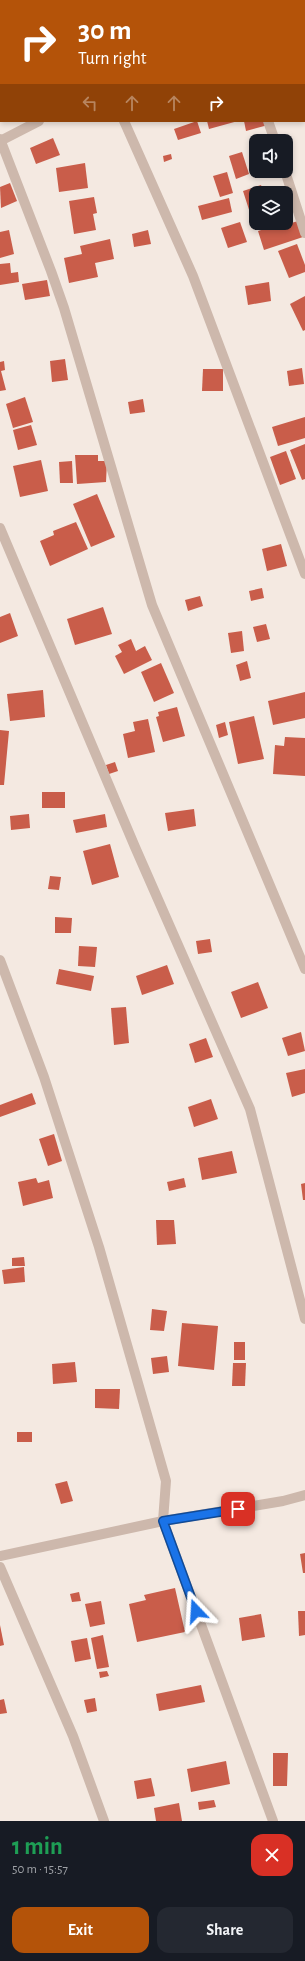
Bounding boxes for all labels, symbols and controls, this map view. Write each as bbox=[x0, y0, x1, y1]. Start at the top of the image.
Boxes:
icon: right bbox=[12, 16, 64, 68]
text: 30 m bbox=[78, 17, 131, 45]
text: Turn right bbox=[78, 50, 147, 68]
icon: left bbox=[79, 92, 101, 114]
icon: ahead bbox=[121, 92, 143, 114]
icon: ahead bbox=[163, 92, 185, 114]
icon: right bbox=[205, 92, 227, 114]
map controls bbox=[249, 134, 293, 230]
button: sound bbox=[249, 134, 293, 178]
button: layers bbox=[249, 186, 293, 230]
pin bbox=[221, 1492, 255, 1526]
icon: arrive bbox=[227, 1498, 249, 1520]
position arrow bbox=[175, 1590, 217, 1632]
button: close bbox=[251, 1834, 293, 1876]
text: 1 min bbox=[12, 1835, 63, 1859]
text: 50 m · 15:57 bbox=[12, 1863, 68, 1876]
button: Exit bbox=[12, 1907, 149, 1953]
button: Share bbox=[157, 1907, 293, 1953]

